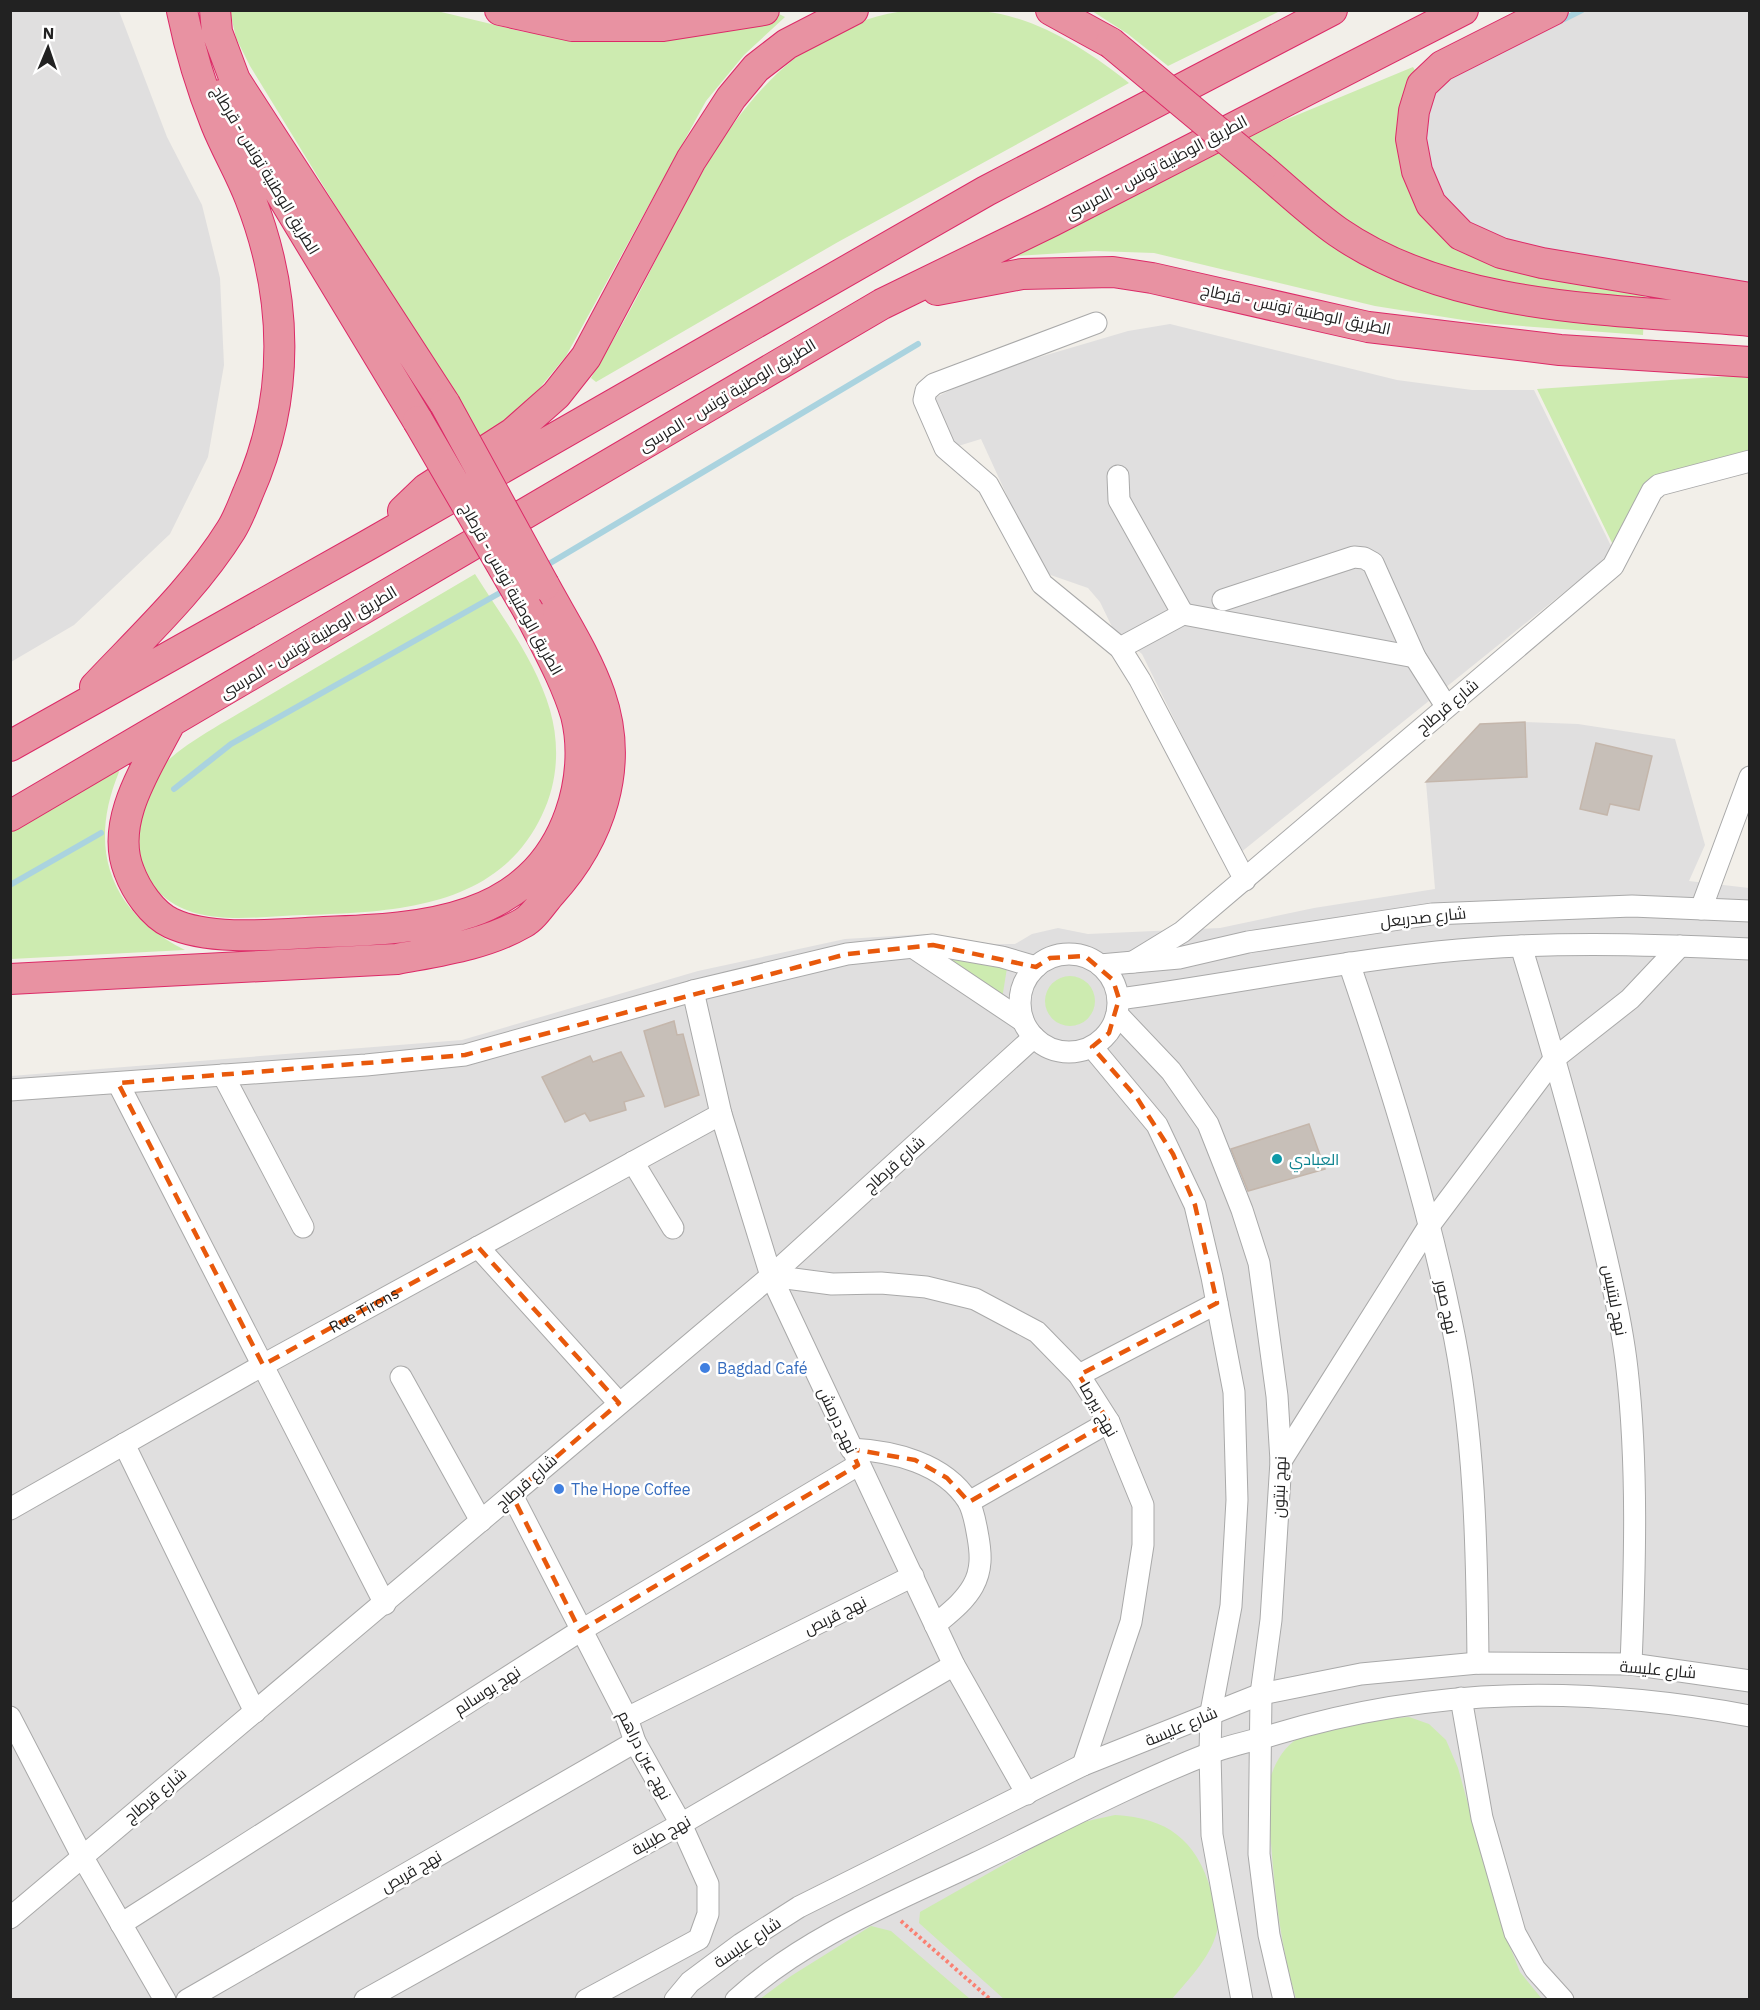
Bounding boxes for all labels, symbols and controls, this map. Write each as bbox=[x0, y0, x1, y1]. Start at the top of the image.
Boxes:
north arrow bbox=[18, 18, 78, 78]
text: N bbox=[42, 23, 55, 43]
street label: الطريق الوطنية تونس - قرطاج bbox=[206, 82, 324, 259]
street label: الطريق الوطنية تونس - المرسى bbox=[1062, 110, 1251, 224]
street label: الطريق الوطنية تونس - قرطاج bbox=[1199, 279, 1393, 341]
street label: الطريق الوطنية تونس - المرسى bbox=[635, 334, 820, 457]
street label: الطريق الوطنية تونس - قرطاج bbox=[455, 500, 568, 679]
street label: الطريق الوطنية تونس - المرسى bbox=[216, 581, 401, 704]
street label: شارع قرطاج bbox=[1412, 674, 1484, 739]
street label: شارع صدربعل bbox=[1379, 903, 1467, 933]
street label: شارع قرطاج bbox=[859, 1131, 930, 1198]
place label: العبادي bbox=[1289, 1149, 1339, 1173]
marker: العبادي bbox=[1270, 1152, 1284, 1166]
street label: نهج لبتنيس bbox=[1596, 1263, 1632, 1338]
street label: نهج صور bbox=[1429, 1277, 1463, 1337]
street label: Rue Tirons bbox=[325, 1283, 402, 1337]
place label: Bagdad Café bbox=[717, 1358, 808, 1378]
marker: Bagdad Café bbox=[698, 1361, 712, 1375]
street label: نهج بيرصا bbox=[1074, 1378, 1123, 1441]
street label: نهج درمش bbox=[812, 1384, 862, 1457]
street label: شارع قرطاج bbox=[491, 1450, 562, 1516]
street label: نهج نبتون bbox=[1268, 1456, 1292, 1519]
place label: The Hope Coffee bbox=[571, 1479, 691, 1499]
marker: The Hope Coffee bbox=[552, 1482, 566, 1496]
street label: نهج قربص bbox=[800, 1591, 870, 1640]
street label: شارع عليسة bbox=[1619, 1656, 1697, 1684]
street label: نهج بوسالم bbox=[450, 1661, 525, 1721]
street label: شارع عليسة bbox=[1142, 1702, 1221, 1752]
street label: نهج عين دراهم bbox=[612, 1707, 676, 1804]
street label: شارع قرطاج bbox=[120, 1763, 192, 1828]
street label: نهج طبلبة bbox=[628, 1811, 695, 1861]
street label: نهج قربص bbox=[377, 1846, 446, 1898]
street label: شارع عليسة bbox=[710, 1912, 786, 1973]

